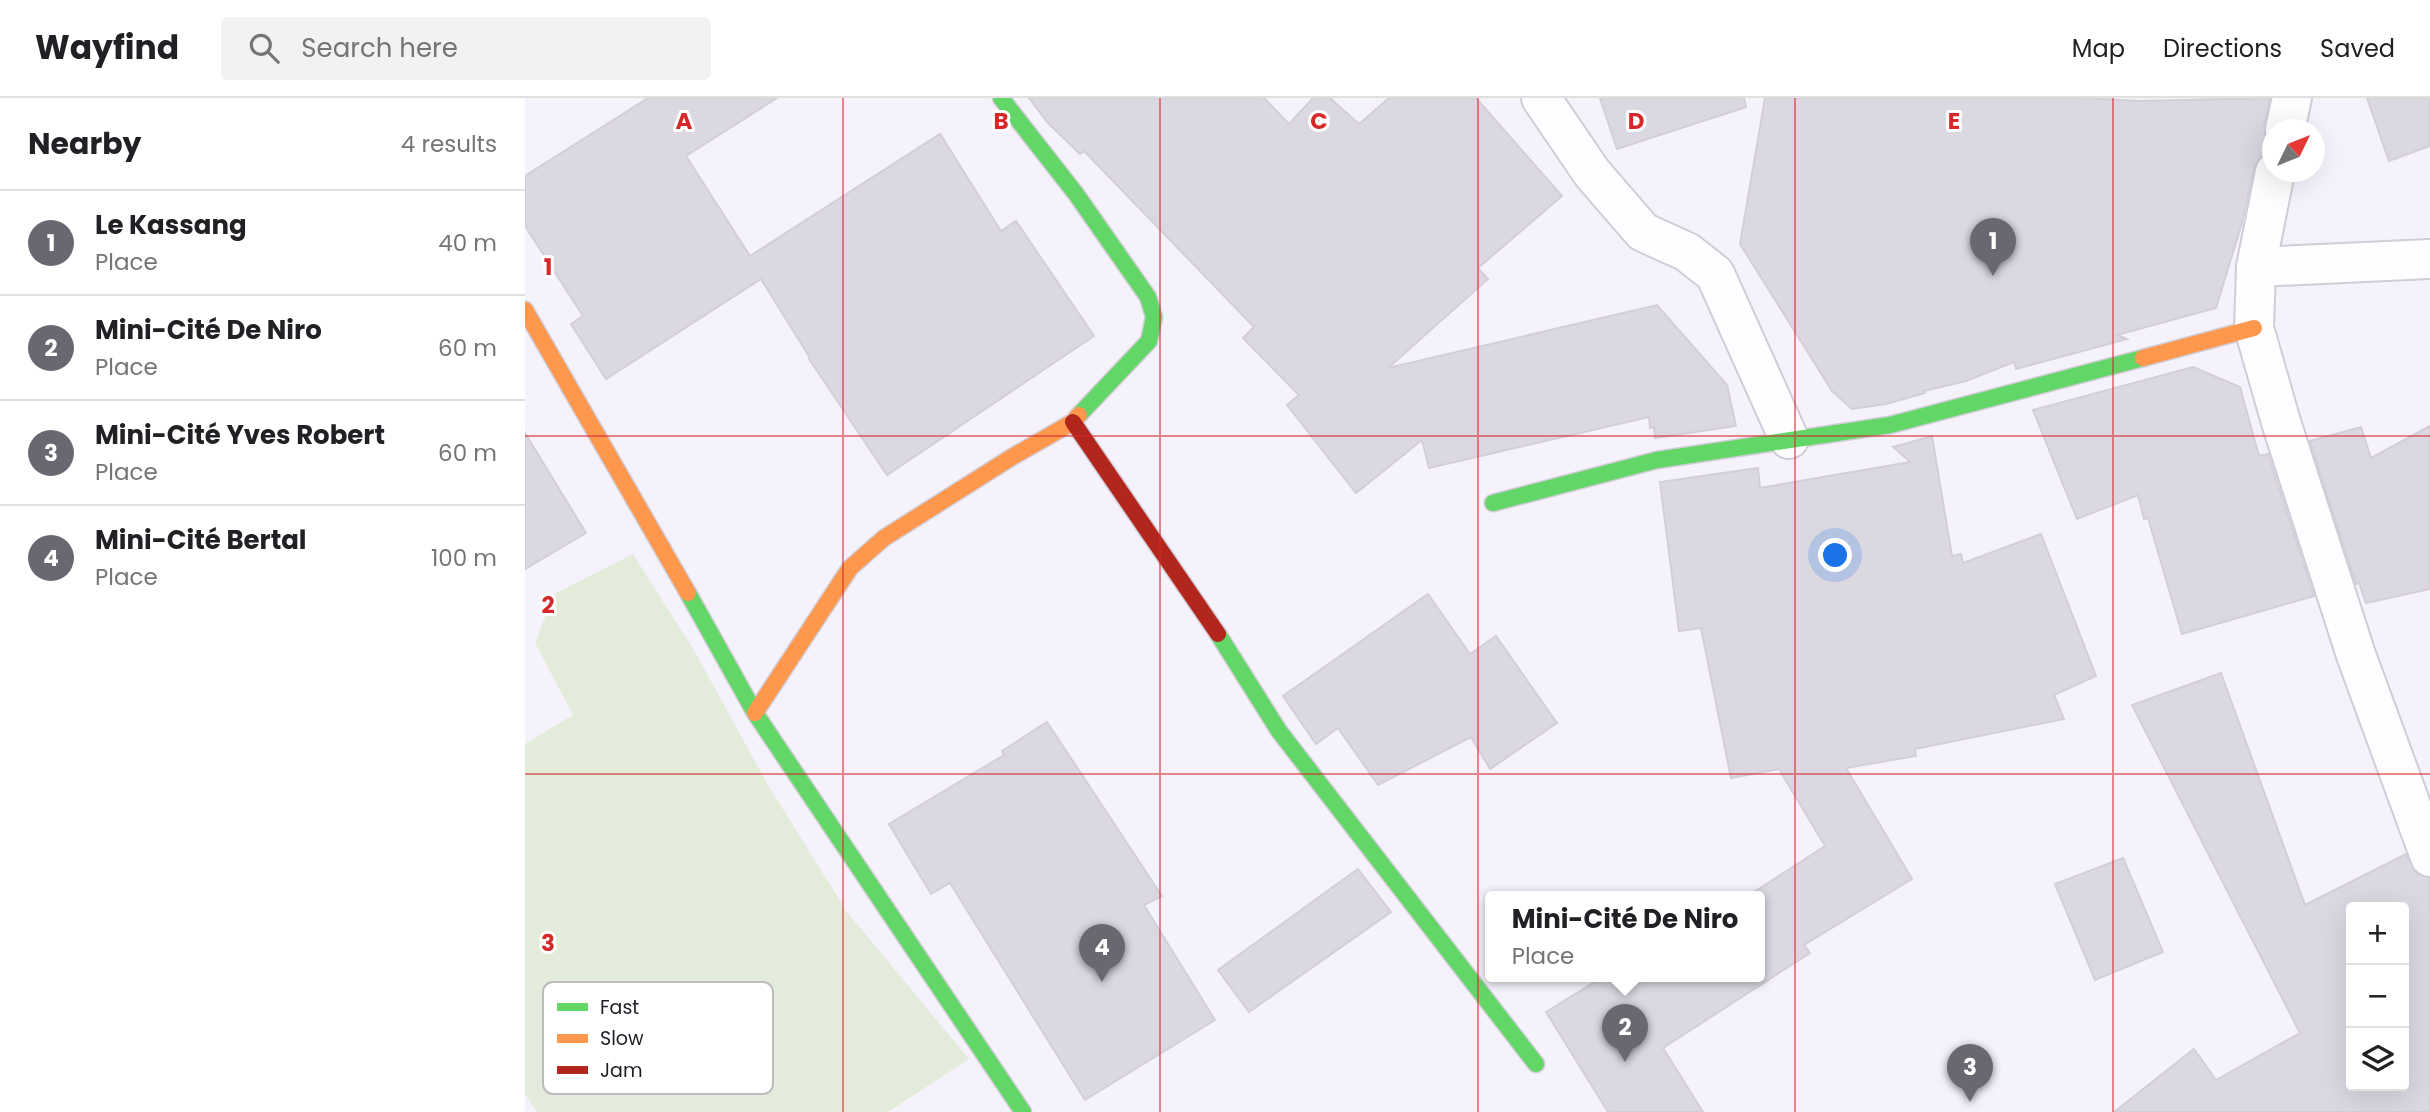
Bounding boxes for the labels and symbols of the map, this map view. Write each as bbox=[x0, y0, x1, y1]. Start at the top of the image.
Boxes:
text: A bbox=[676, 105, 693, 137]
text: B bbox=[993, 105, 1009, 137]
text: C bbox=[1310, 105, 1328, 137]
text: D bbox=[1628, 105, 1644, 137]
text: E bbox=[1948, 105, 1960, 137]
north arrow bbox=[2262, 119, 2325, 182]
pin: 1 bbox=[1970, 218, 2016, 276]
text: 1 bbox=[544, 251, 552, 283]
your location bbox=[1818, 538, 1852, 572]
text: 2 bbox=[541, 589, 555, 621]
pin: 4 bbox=[1079, 924, 1125, 982]
text: 3 bbox=[541, 927, 555, 959]
legend bbox=[543, 982, 773, 1094]
text: Fast bbox=[600, 994, 639, 1021]
pin: 2 bbox=[1602, 1004, 1648, 1062]
text: Slow bbox=[600, 1025, 644, 1052]
pin: 3 bbox=[1947, 1044, 1993, 1102]
text: Jam bbox=[600, 1057, 642, 1084]

